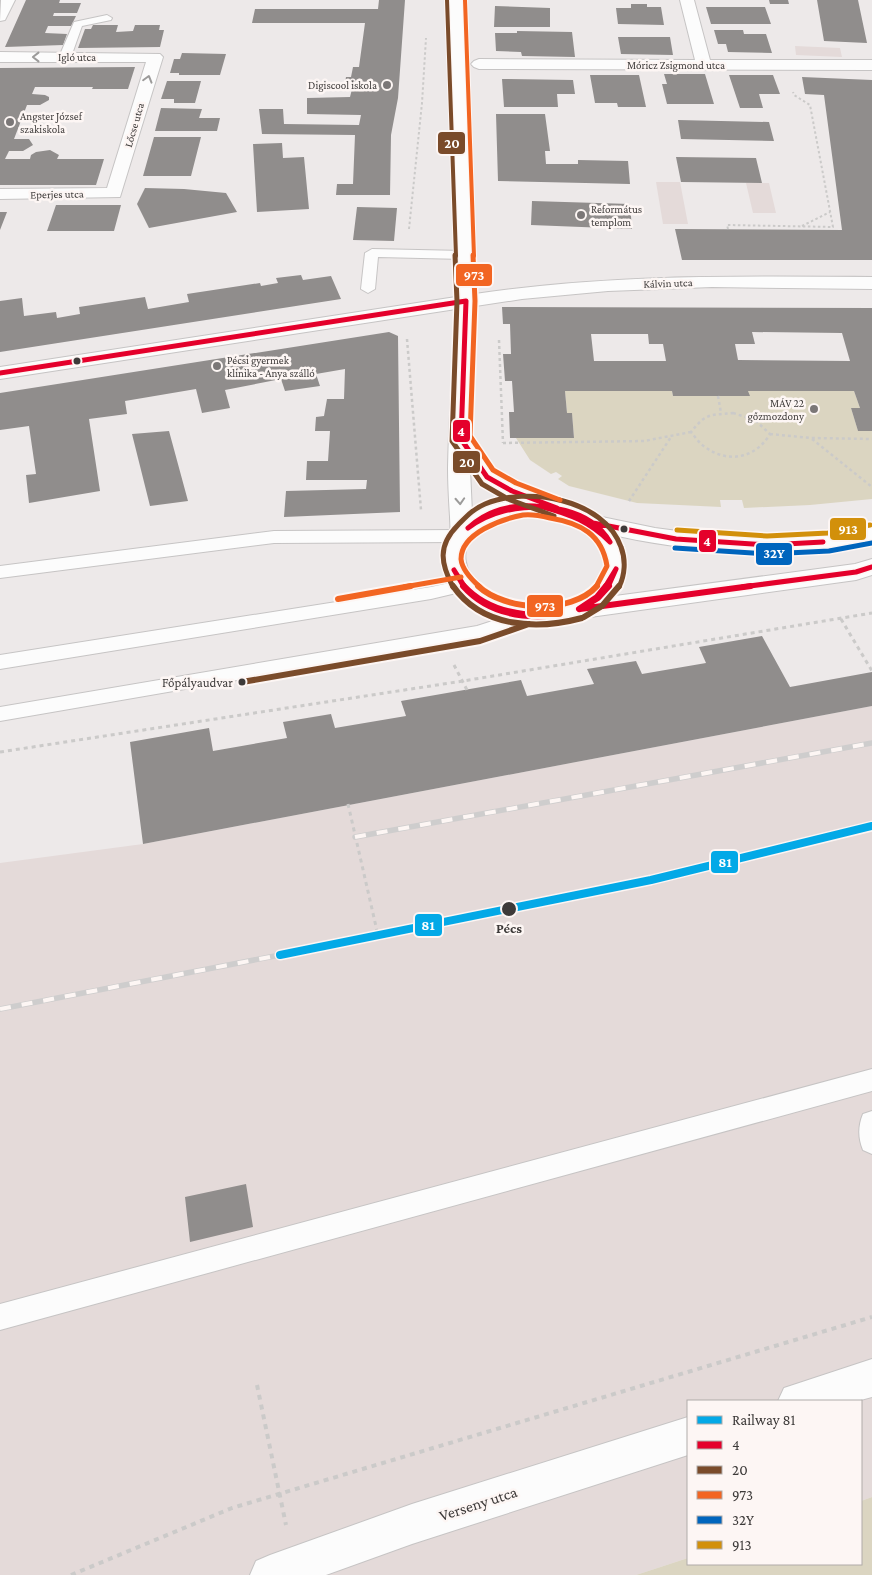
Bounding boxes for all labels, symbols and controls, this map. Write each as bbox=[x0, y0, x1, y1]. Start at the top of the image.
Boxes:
street label: Igló utca bbox=[58, 51, 96, 64]
one-way arrow bbox=[32, 52, 40, 62]
street label: Móricz Zsigmond utca bbox=[627, 59, 725, 72]
one-way arrow bbox=[143, 76, 153, 84]
place label: Digiscool iskola bbox=[308, 79, 377, 92]
marker: Digiscool iskola bbox=[381, 79, 393, 91]
street label: Lőcse utca bbox=[122, 101, 146, 149]
place label: Angster József szakiskola bbox=[20, 110, 83, 135]
marker: Angster József szakiskola bbox=[4, 116, 16, 128]
line badge: 20 bbox=[437, 131, 466, 155]
text: 20 bbox=[444, 135, 460, 151]
street label: Eperjes utca bbox=[30, 188, 84, 201]
place label: Református templom bbox=[591, 203, 642, 229]
marker: Református templom bbox=[575, 209, 587, 221]
line badge: 973 bbox=[455, 263, 493, 287]
text: 973 bbox=[464, 267, 485, 283]
street label: Kálvin utca bbox=[643, 276, 693, 290]
place label: Pécsi gyermek klinika - Anya szálló bbox=[227, 354, 315, 380]
unlabelled marker bbox=[72, 356, 82, 366]
marker: Pécsi gyermek klinika - Anya szálló bbox=[211, 360, 223, 372]
place label: MÁV 22 gőzmozdony bbox=[747, 397, 805, 423]
marker: MÁV 22 gőzmozdony bbox=[808, 403, 820, 415]
line badge: 4 bbox=[452, 419, 471, 443]
text: 4 bbox=[457, 423, 465, 439]
line badge: 20 bbox=[452, 450, 481, 474]
text: 20 bbox=[459, 454, 475, 470]
one-way arrow bbox=[455, 497, 466, 505]
line badge: 913 bbox=[829, 517, 867, 541]
text: 913 bbox=[838, 521, 858, 537]
unlabelled marker bbox=[619, 524, 629, 534]
line badge: 4 bbox=[698, 529, 717, 553]
text: 4 bbox=[703, 533, 711, 549]
line badge: 32Y bbox=[755, 542, 793, 566]
text: 32Y bbox=[763, 545, 785, 561]
line badge: 973 bbox=[526, 594, 564, 618]
text: 973 bbox=[535, 598, 556, 614]
place label: Főpályaudvar bbox=[162, 675, 233, 690]
marker: Főpályaudvar bbox=[237, 677, 247, 687]
line badge: 81 bbox=[710, 850, 739, 874]
text: 81 bbox=[718, 854, 732, 870]
marker: Pécs bbox=[500, 900, 518, 918]
line badge: 81 bbox=[414, 913, 443, 937]
text: 81 bbox=[421, 917, 435, 933]
place label: Pécs bbox=[496, 920, 522, 936]
legend bbox=[687, 1400, 862, 1565]
text: Railway 81 bbox=[732, 1412, 796, 1429]
text: 4 bbox=[732, 1437, 740, 1453]
text: 20 bbox=[732, 1462, 748, 1478]
street label: Verseny utca bbox=[437, 1483, 520, 1525]
text: 973 bbox=[732, 1487, 753, 1503]
text: 32Y bbox=[732, 1512, 754, 1528]
text: 913 bbox=[732, 1537, 752, 1553]

